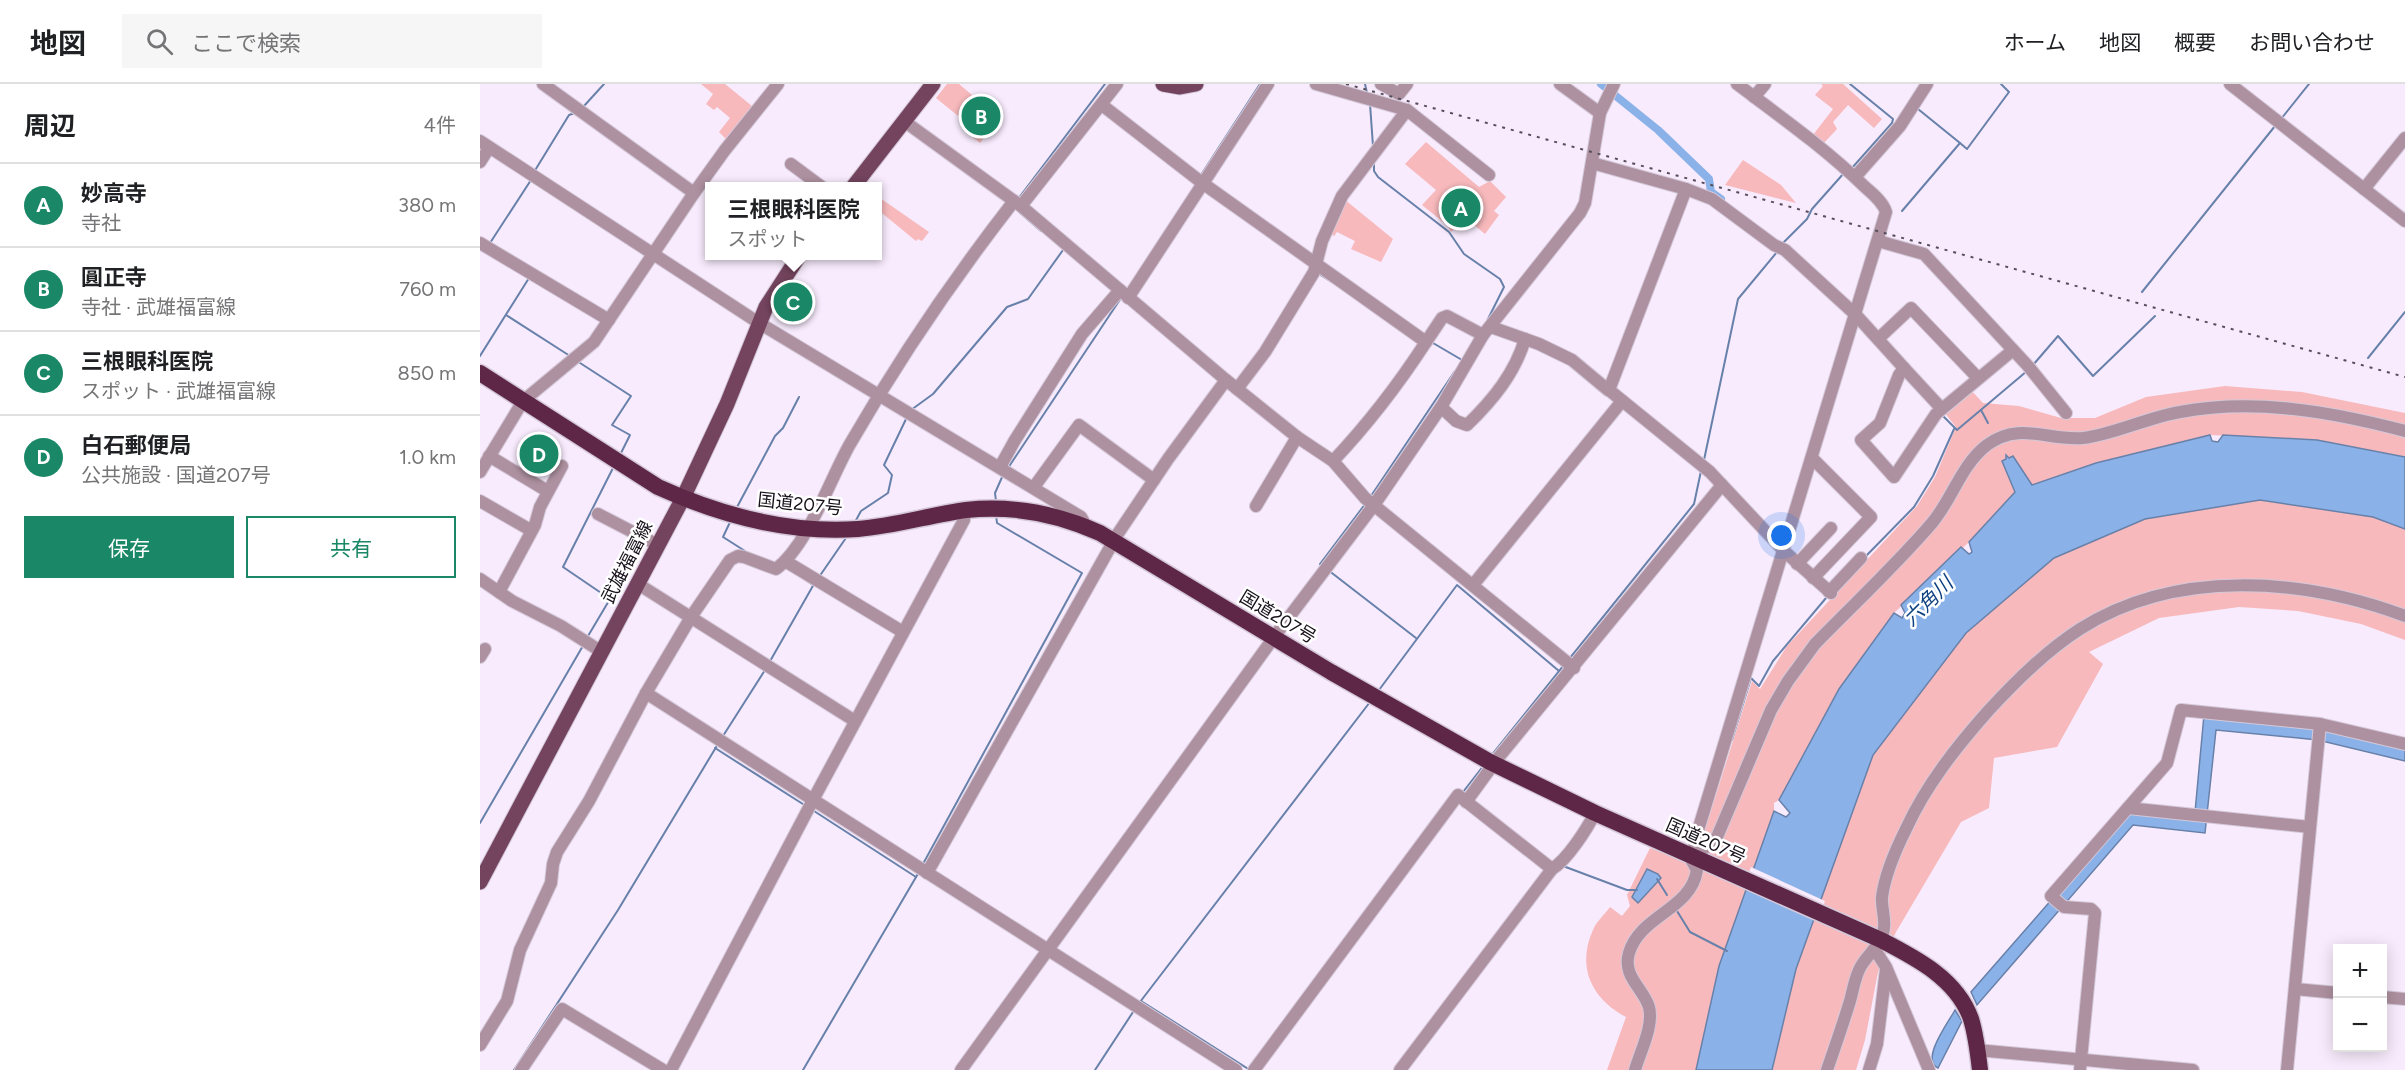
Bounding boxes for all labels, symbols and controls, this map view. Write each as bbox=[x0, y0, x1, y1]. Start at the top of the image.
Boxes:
search box bbox=[122, 14, 542, 68]
icon: search bbox=[143, 25, 176, 58]
text: 地図 bbox=[30, 26, 86, 60]
text: ここで検索 bbox=[191, 30, 301, 57]
text: ホーム bbox=[2004, 30, 2066, 55]
text: 地図 bbox=[2099, 30, 2141, 55]
text: 概要 bbox=[2174, 30, 2216, 55]
text: お問い合わせ bbox=[2249, 30, 2375, 55]
pin: B bbox=[962, 93, 1000, 138]
text: 周辺 bbox=[24, 110, 76, 142]
text: 4件 bbox=[424, 113, 456, 137]
text: 妙高寺 bbox=[81, 180, 147, 207]
popup bbox=[705, 182, 882, 260]
pin: A bbox=[1442, 186, 1480, 230]
text: A bbox=[36, 193, 51, 217]
text: 380 m bbox=[398, 193, 456, 217]
text: 三根眼科医院 bbox=[727, 196, 860, 223]
text: 寺社 bbox=[81, 211, 121, 235]
text: スポット bbox=[727, 227, 807, 251]
text: 圓正寺 bbox=[81, 264, 147, 291]
text: B bbox=[37, 277, 50, 301]
text: 760 m bbox=[399, 277, 456, 301]
pin: C bbox=[774, 280, 812, 324]
text: 寺社 · 武雄福富線 bbox=[81, 295, 236, 319]
text: 三根眼科医院 bbox=[81, 348, 213, 375]
text: C bbox=[36, 361, 51, 385]
text: 850 m bbox=[397, 361, 456, 385]
text: スポット · 武雄福富線 bbox=[81, 379, 276, 403]
text: 白石郵便局 bbox=[81, 432, 191, 459]
pin: D bbox=[520, 432, 558, 476]
text: D bbox=[37, 445, 51, 469]
text: 1.0 km bbox=[399, 445, 456, 469]
text: 公共施設 · 国道207号 bbox=[81, 463, 271, 487]
street label: 国道207号 bbox=[756, 489, 844, 519]
button: 保存 bbox=[24, 516, 234, 578]
button: 共有 bbox=[246, 516, 456, 578]
street label: 武雄福富線 bbox=[597, 517, 657, 607]
your location bbox=[1767, 521, 1796, 550]
water label: 六角川 bbox=[1898, 570, 1959, 631]
street label: 国道207号 bbox=[1236, 586, 1320, 648]
street label: 国道207号 bbox=[1663, 814, 1749, 868]
map controls bbox=[2333, 944, 2387, 1052]
button: + bbox=[2333, 944, 2387, 998]
button: − bbox=[2333, 998, 2387, 1052]

